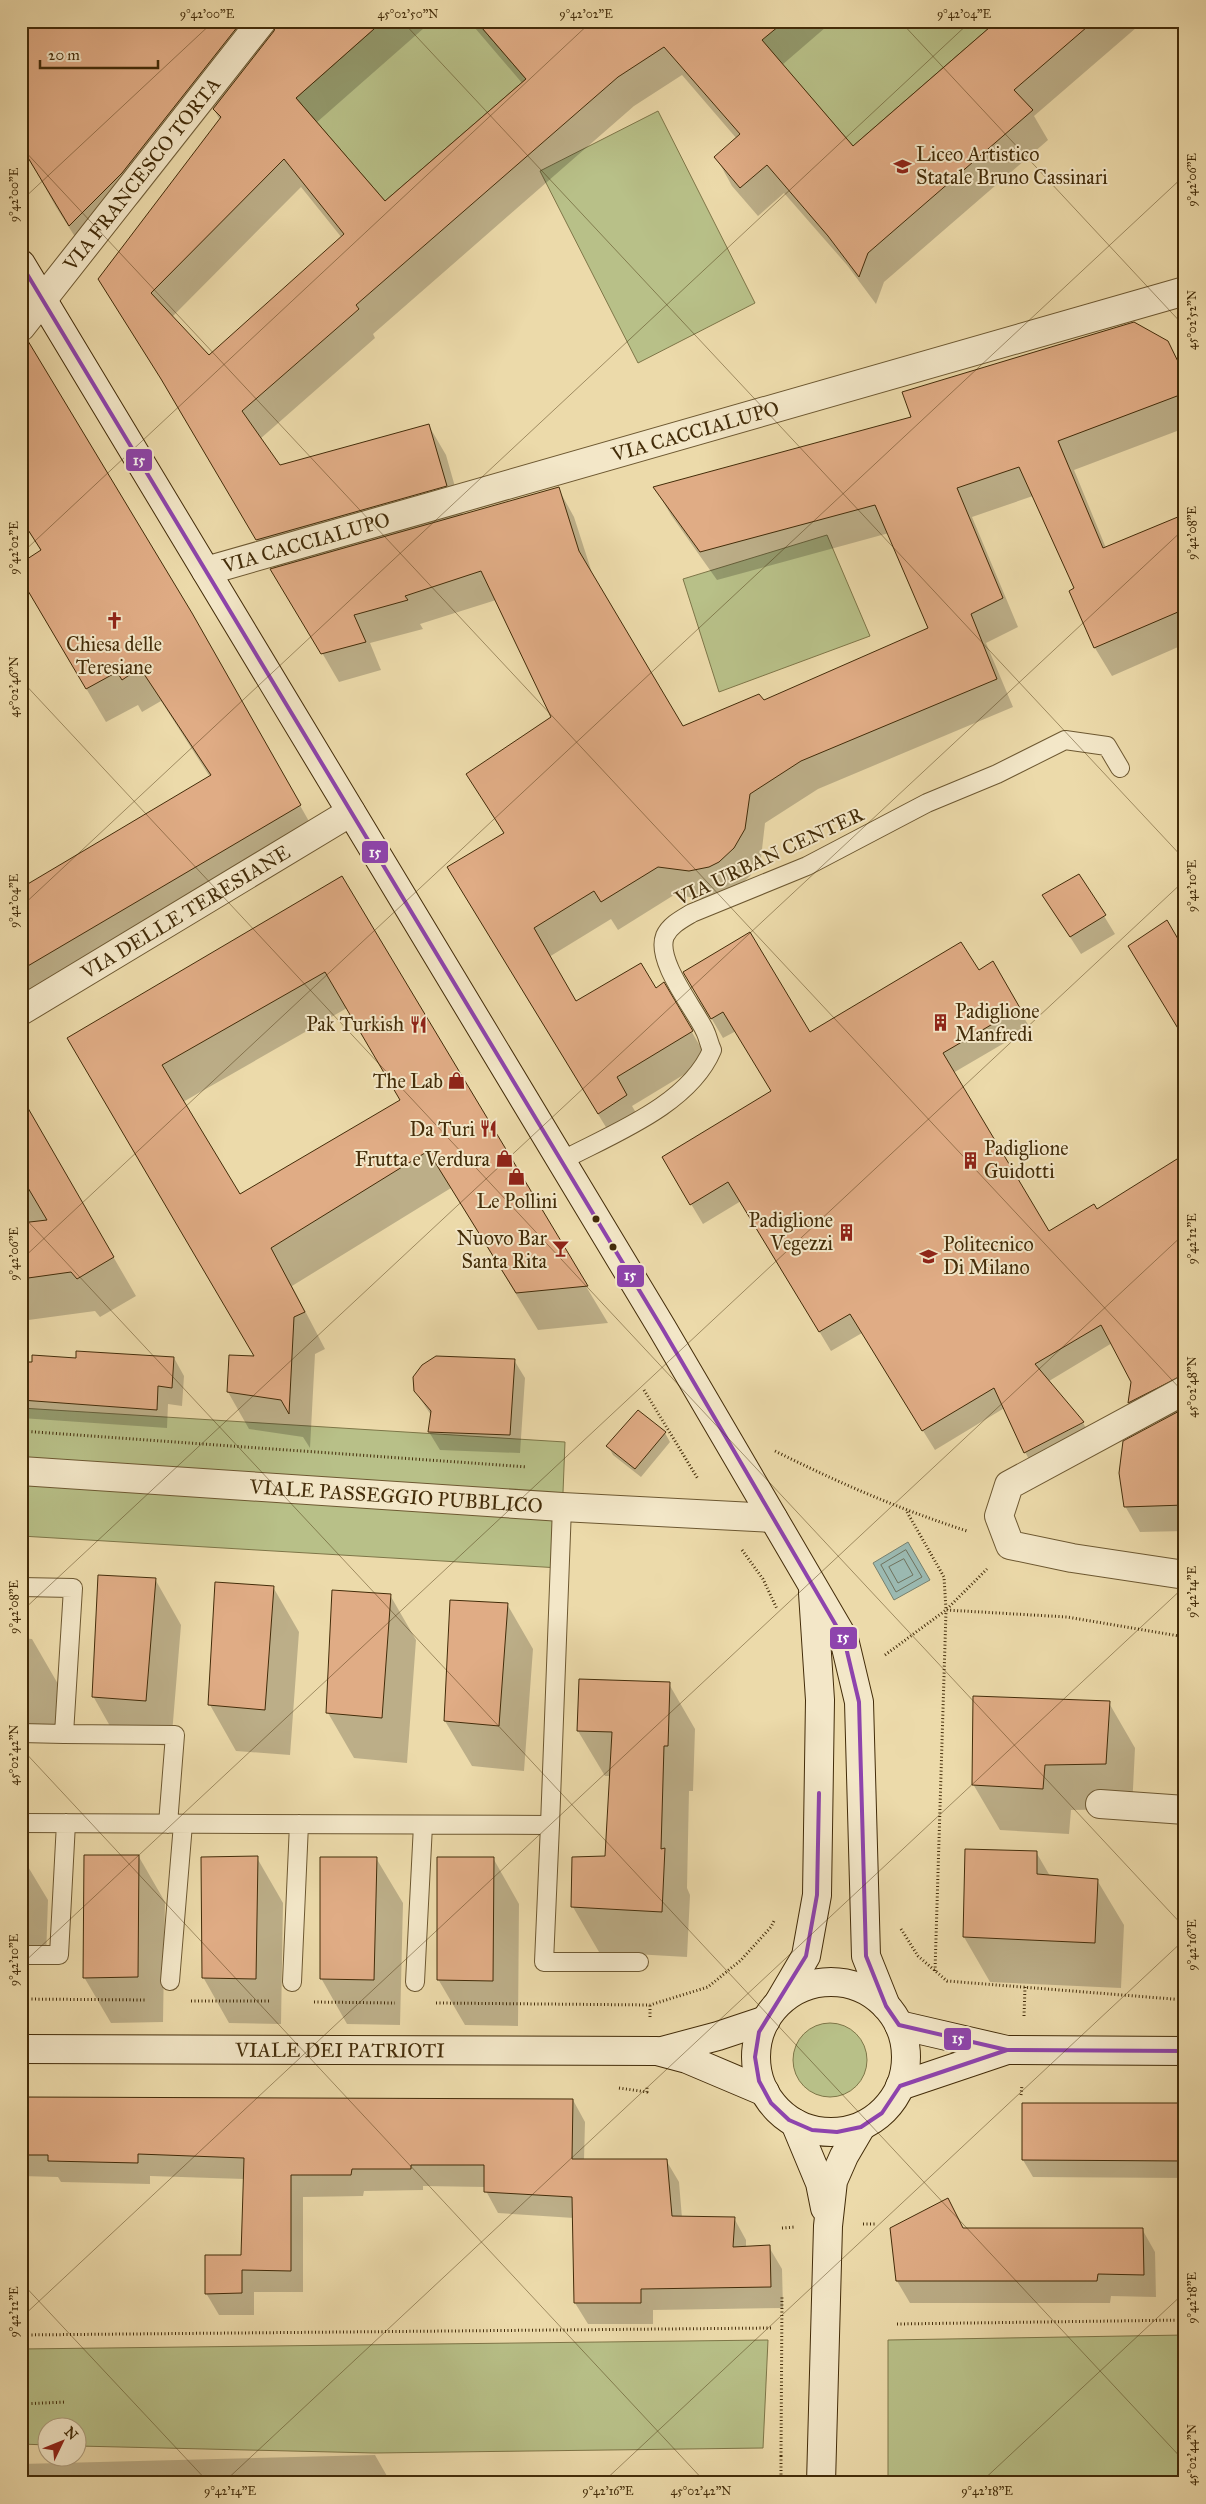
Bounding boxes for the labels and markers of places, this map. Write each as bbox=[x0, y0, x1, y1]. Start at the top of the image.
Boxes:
place label: Liceo Artistico Statale Bruno Cassinari bbox=[916, 142, 1108, 189]
school or university icon: Liceo Artistico Statale Bruno Cassinari bbox=[892, 156, 912, 176]
church icon: Chiesa delle Teresiane bbox=[104, 610, 124, 630]
place label: Chiesa delle Teresiane bbox=[66, 632, 162, 679]
place label: Padiglione Manfredi bbox=[955, 999, 1040, 1046]
place label: Pak Turkish bbox=[306, 1012, 404, 1036]
building icon: Padiglione Manfredi bbox=[931, 1013, 951, 1033]
restaurant icon: Pak Turkish bbox=[408, 1014, 428, 1034]
place label: The Lab bbox=[373, 1069, 443, 1093]
shop icon: The Lab bbox=[447, 1071, 467, 1091]
place label: Da Turi bbox=[409, 1117, 475, 1141]
restaurant icon: Da Turi bbox=[479, 1119, 499, 1139]
place label: Padiglione Guidotti bbox=[984, 1136, 1069, 1183]
place label: Frutta e Verdura bbox=[355, 1147, 491, 1171]
shop icon: Frutta e Verdura bbox=[494, 1149, 514, 1169]
building icon: Padiglione Guidotti bbox=[960, 1150, 980, 1170]
shop icon: Le Pollini bbox=[507, 1167, 527, 1187]
place label: Le Pollini bbox=[476, 1189, 558, 1213]
place label: Padiglione Vegezzi bbox=[748, 1208, 833, 1256]
unlabelled marker bbox=[591, 1214, 601, 1224]
building icon: Padiglione Vegezzi bbox=[837, 1222, 857, 1242]
place label: Nuovo Bar Santa Rita bbox=[456, 1226, 548, 1273]
place label: Politecnico Di Milano bbox=[943, 1232, 1034, 1279]
bar icon: Nuovo Bar Santa Rita bbox=[551, 1239, 571, 1259]
unlabelled marker bbox=[608, 1242, 618, 1252]
school or university icon: Politecnico Di Milano bbox=[919, 1246, 939, 1266]

